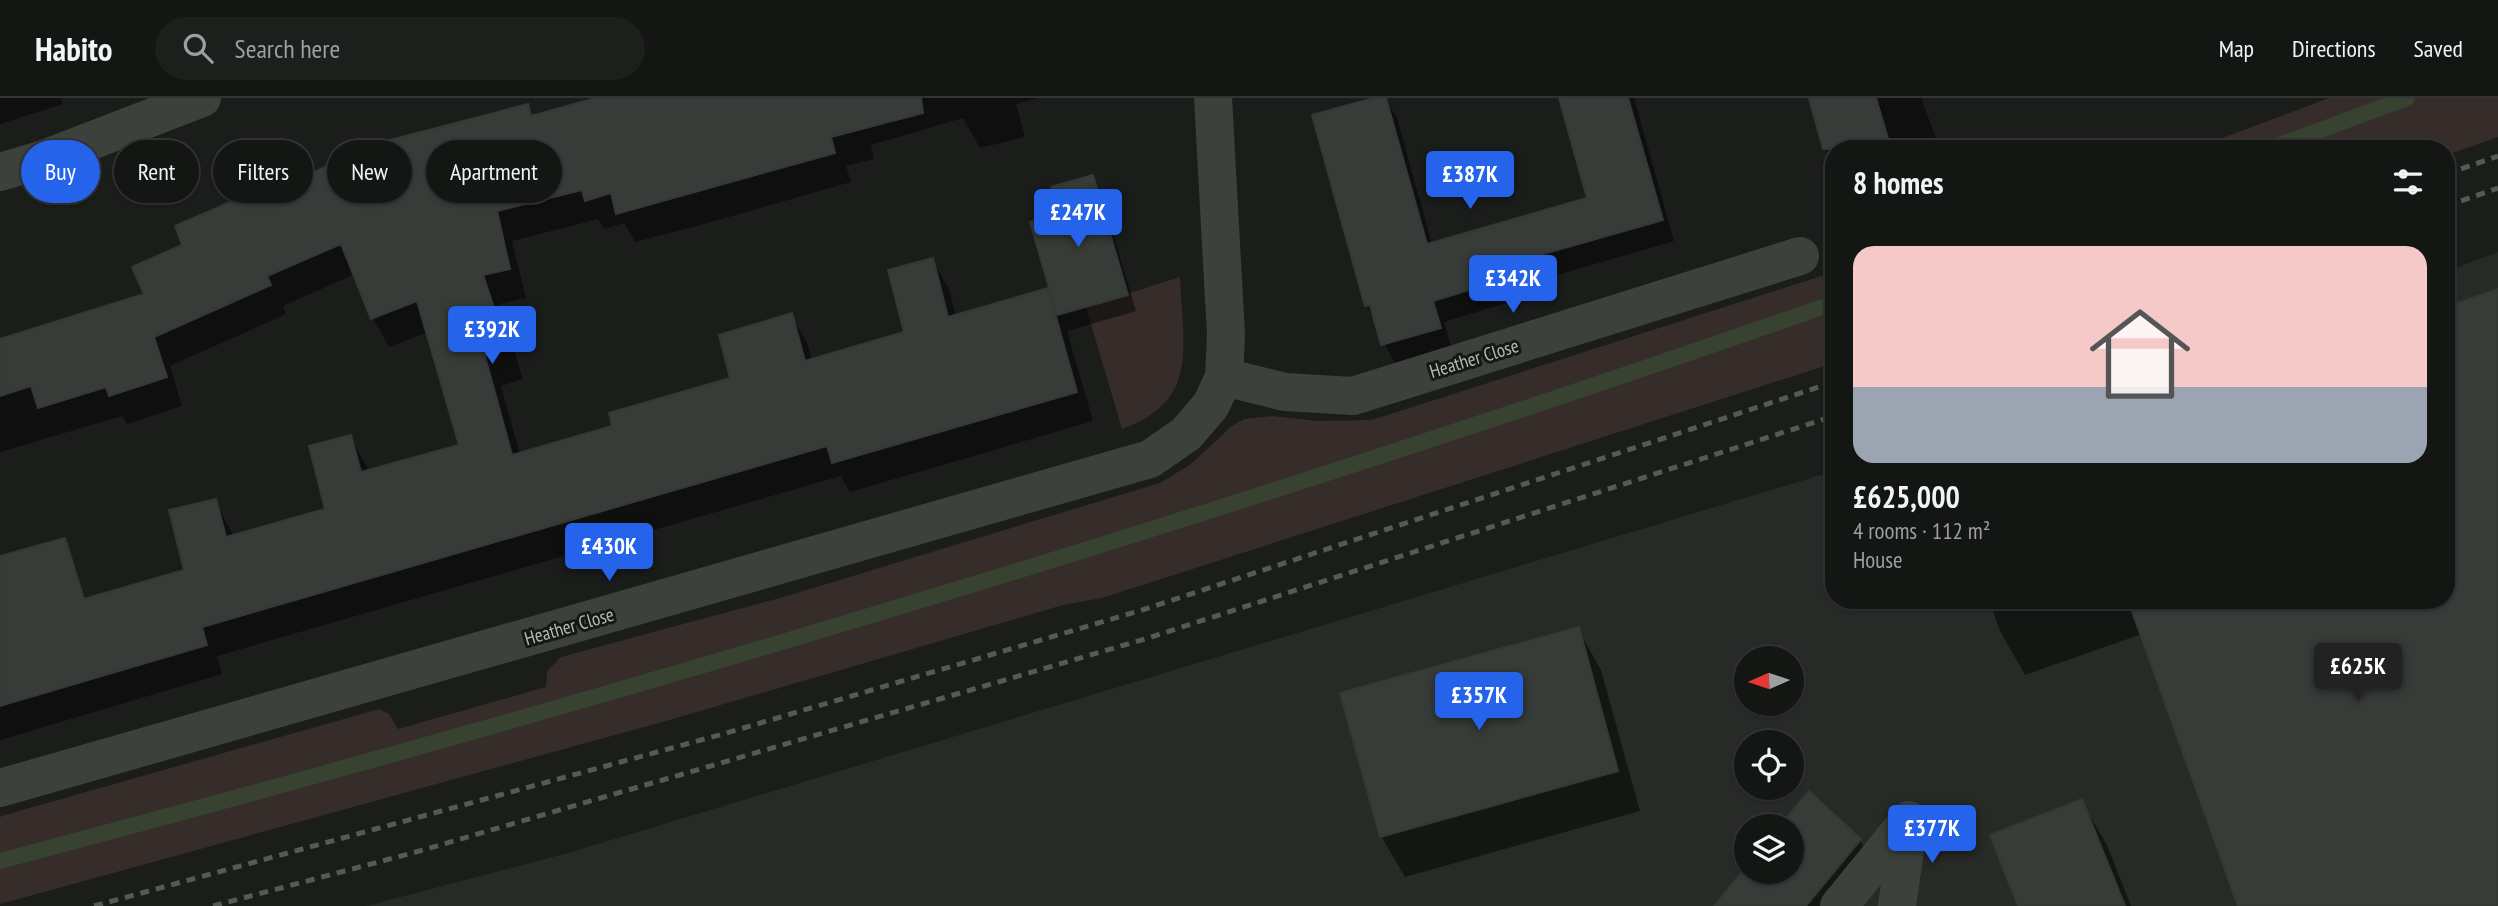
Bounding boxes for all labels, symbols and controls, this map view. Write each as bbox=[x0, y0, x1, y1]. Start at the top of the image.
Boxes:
search box bbox=[155, 17, 645, 80]
text: Habito bbox=[35, 27, 113, 70]
icon: search bbox=[179, 29, 217, 67]
text: Search here bbox=[235, 32, 340, 65]
text: Map bbox=[2219, 33, 2254, 64]
text: Directions bbox=[2292, 33, 2376, 64]
text: Saved bbox=[2414, 33, 2463, 64]
chip: Buy bbox=[21, 140, 100, 203]
chip: Rent bbox=[114, 140, 199, 203]
chip: Filters bbox=[213, 140, 313, 203]
chip: New bbox=[327, 140, 412, 203]
chip: Apartment bbox=[426, 140, 562, 203]
pin: £387K bbox=[1421, 152, 1519, 211]
text: £387K bbox=[1442, 159, 1498, 188]
text: 8 homes bbox=[1853, 163, 1944, 202]
icon: filters bbox=[2389, 163, 2427, 201]
pin: £247K bbox=[1029, 190, 1127, 249]
text: £247K bbox=[1050, 197, 1106, 226]
pin: £342K bbox=[1464, 256, 1562, 315]
text: £342K bbox=[1485, 263, 1541, 292]
icon: home bbox=[2077, 291, 2203, 417]
pin: £392K bbox=[443, 306, 541, 366]
text: £392K bbox=[464, 314, 520, 343]
street label: Heather Close bbox=[1427, 333, 1522, 383]
text: £625,000 bbox=[1853, 477, 1960, 516]
text: 4 rooms · 112 m² bbox=[1853, 516, 1990, 545]
pin: £430K bbox=[560, 524, 658, 583]
text: £430K bbox=[581, 531, 637, 560]
text: House bbox=[1853, 545, 1903, 574]
street label: Heather Close bbox=[522, 602, 617, 650]
pin: £625K bbox=[2309, 644, 2407, 703]
north arrow bbox=[1734, 646, 1804, 716]
map controls bbox=[1734, 646, 1804, 884]
text: £625K bbox=[2330, 651, 2386, 680]
pin: £357K bbox=[1430, 672, 1528, 732]
text: £357K bbox=[1451, 680, 1507, 709]
button: locate bbox=[1734, 730, 1804, 800]
pin: £377K bbox=[1883, 806, 1981, 865]
text: £377K bbox=[1904, 813, 1960, 842]
button: layers bbox=[1734, 814, 1804, 884]

